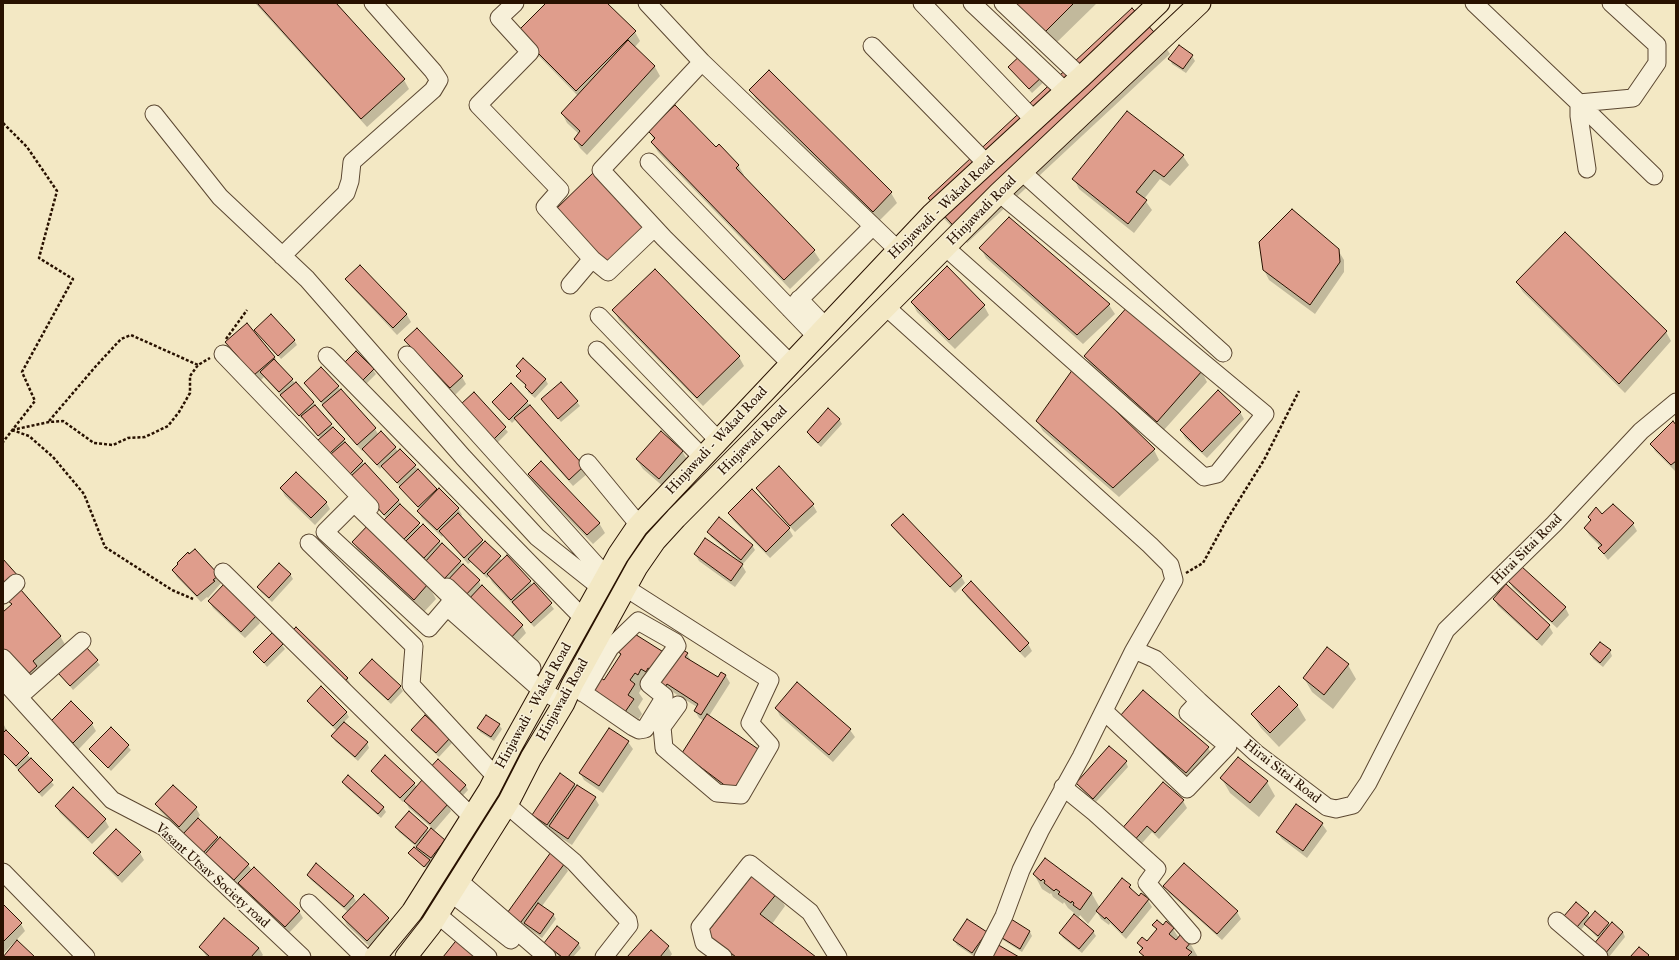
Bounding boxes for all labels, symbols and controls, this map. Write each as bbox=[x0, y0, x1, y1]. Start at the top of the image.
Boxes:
street label: Hinjawadi - Wakad Road bbox=[885, 153, 999, 263]
street label: Hinjawadi Road bbox=[944, 173, 1020, 249]
street label: Hinjawadi - Wakad Road bbox=[663, 384, 771, 498]
street label: Hinjawadi Road bbox=[715, 403, 791, 479]
street label: Hirai Sitai Road bbox=[1488, 511, 1566, 589]
street label: Hinjawadi - Wakad Road bbox=[492, 640, 576, 772]
street label: Hinjawadi Road bbox=[533, 656, 593, 744]
street label: Hirai Sitai Road bbox=[1240, 737, 1324, 807]
street label: Vasant Utsav Society road bbox=[151, 820, 273, 932]

